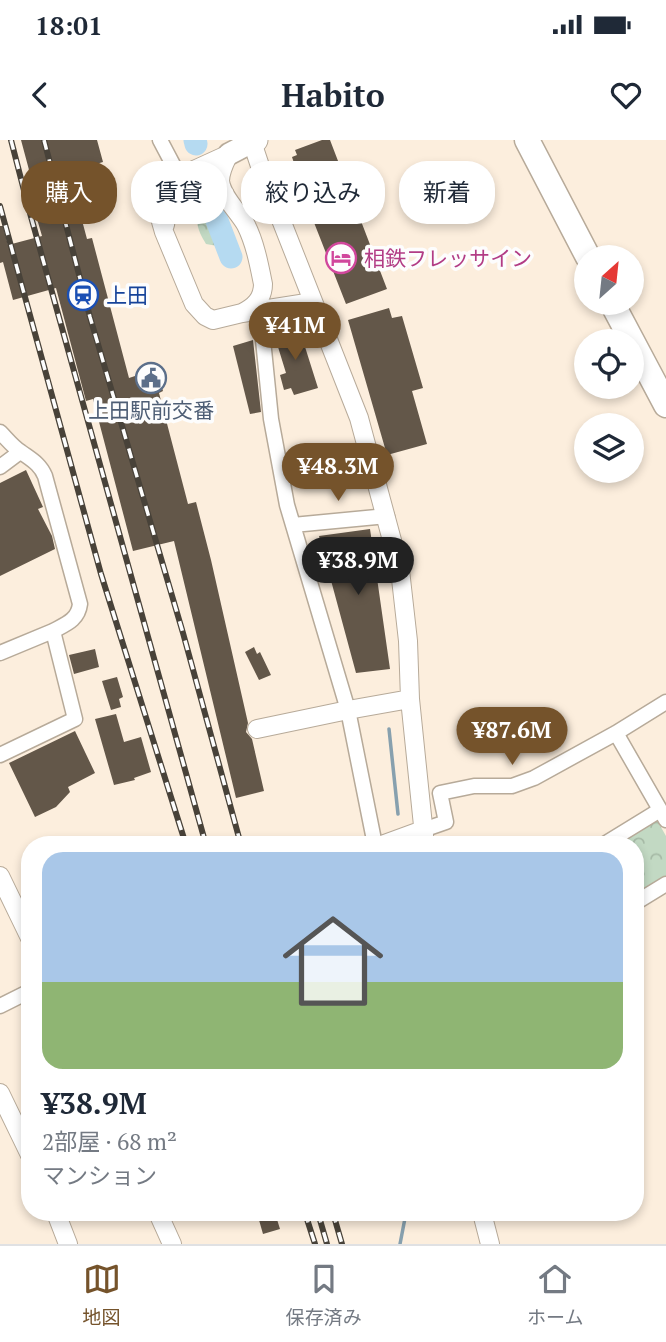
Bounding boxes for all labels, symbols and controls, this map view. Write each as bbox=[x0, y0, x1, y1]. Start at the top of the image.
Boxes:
text: 18:01 bbox=[35, 8, 103, 42]
text: Habito bbox=[281, 74, 385, 116]
icon: back bbox=[21, 76, 59, 114]
icon: heart bbox=[607, 76, 645, 114]
chip: 購入 bbox=[21, 161, 117, 224]
chip: 賃貸 bbox=[131, 161, 227, 224]
chip: 絞り込み bbox=[241, 161, 385, 224]
chip: 新着 bbox=[399, 161, 495, 224]
hotel icon: 相鉄フレッサイン bbox=[324, 241, 358, 275]
place label: 相鉄フレッサイン bbox=[364, 244, 532, 272]
north arrow bbox=[574, 245, 644, 315]
map controls bbox=[574, 245, 644, 483]
station icon: 上田 bbox=[66, 278, 100, 312]
place label: 上田 bbox=[106, 281, 148, 309]
pin: ¥41M bbox=[254, 302, 336, 362]
text: ¥41M bbox=[265, 309, 325, 340]
button: locate bbox=[574, 329, 644, 399]
public building icon: 上田駅前交番 bbox=[134, 361, 168, 395]
place label: 上田駅前交番 bbox=[88, 396, 214, 424]
button: layers bbox=[574, 413, 644, 483]
pin: ¥48.3M bbox=[281, 444, 395, 503]
text: ¥48.3M bbox=[298, 450, 378, 481]
pin: ¥38.9M bbox=[301, 538, 415, 597]
text: ¥38.9M bbox=[318, 544, 398, 575]
pin: ¥87.6M bbox=[455, 708, 569, 767]
text: ¥87.6M bbox=[473, 714, 551, 745]
icon: home bbox=[270, 898, 396, 1024]
text: ¥38.9M bbox=[42, 1083, 147, 1123]
text: 2部屋 · 68 m² bbox=[42, 1126, 177, 1157]
text: マンション bbox=[42, 1160, 157, 1191]
tab: 地図 bbox=[83, 1260, 121, 1329]
tab: 保存済み bbox=[286, 1260, 362, 1329]
tab: ホーム bbox=[527, 1260, 583, 1329]

